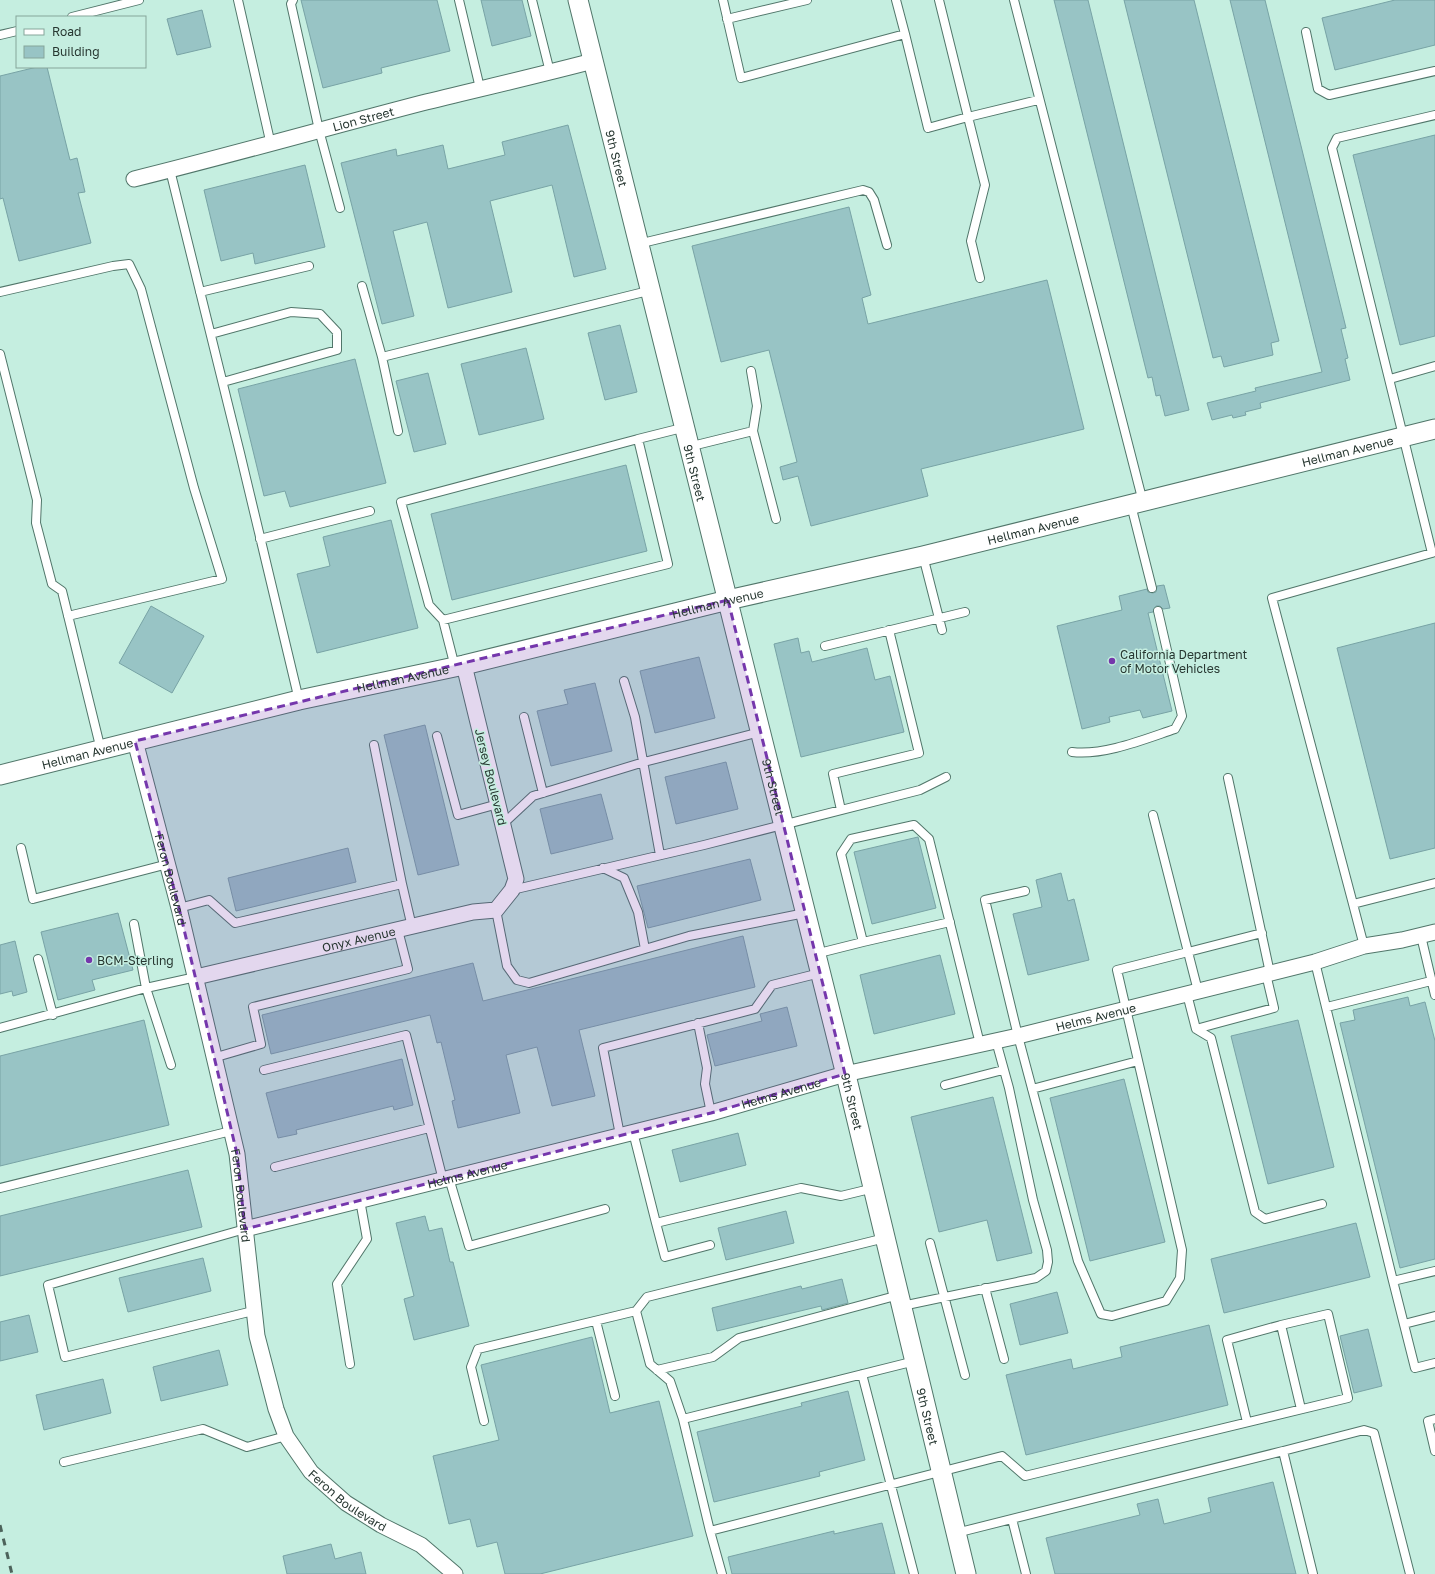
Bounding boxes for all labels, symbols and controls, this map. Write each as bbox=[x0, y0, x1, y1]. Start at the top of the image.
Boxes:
legend bbox=[16, 16, 146, 68]
text: Road bbox=[52, 24, 81, 39]
text: Building bbox=[52, 44, 100, 59]
street label: Lion Street bbox=[331, 103, 396, 134]
street label: 9th Street bbox=[603, 128, 631, 189]
street label: Hellman Avenue bbox=[1300, 432, 1395, 469]
street label: 9th Street bbox=[681, 443, 709, 503]
street label: Hellman Avenue bbox=[986, 510, 1080, 547]
street label: Hellman Avenue bbox=[670, 585, 765, 621]
place label: California Department of Motor Vehicles bbox=[1120, 647, 1248, 676]
marker: California Department of Motor Vehicles bbox=[1107, 656, 1117, 666]
street label: Hellman Avenue bbox=[355, 661, 450, 695]
street label: Jersey Boulevard bbox=[472, 727, 510, 827]
street label: Hellman Avenue bbox=[40, 734, 135, 772]
street label: 9th Street bbox=[759, 757, 788, 817]
street label: Feron Boulevard bbox=[152, 832, 190, 927]
street label: Onyx Avenue bbox=[320, 923, 397, 955]
place label: BCM-Sterling bbox=[97, 953, 174, 968]
marker: BCM-Sterling bbox=[84, 955, 94, 965]
street label: Helms Avenue bbox=[1054, 999, 1138, 1034]
street label: 9th Street bbox=[838, 1071, 867, 1131]
street label: Helms Avenue bbox=[739, 1074, 823, 1111]
street label: Feron Boulevard bbox=[228, 1147, 254, 1243]
street label: Helms Avenue bbox=[425, 1156, 509, 1191]
street label: 9th Street bbox=[914, 1386, 942, 1447]
street label: Feron Boulevard bbox=[305, 1466, 389, 1534]

